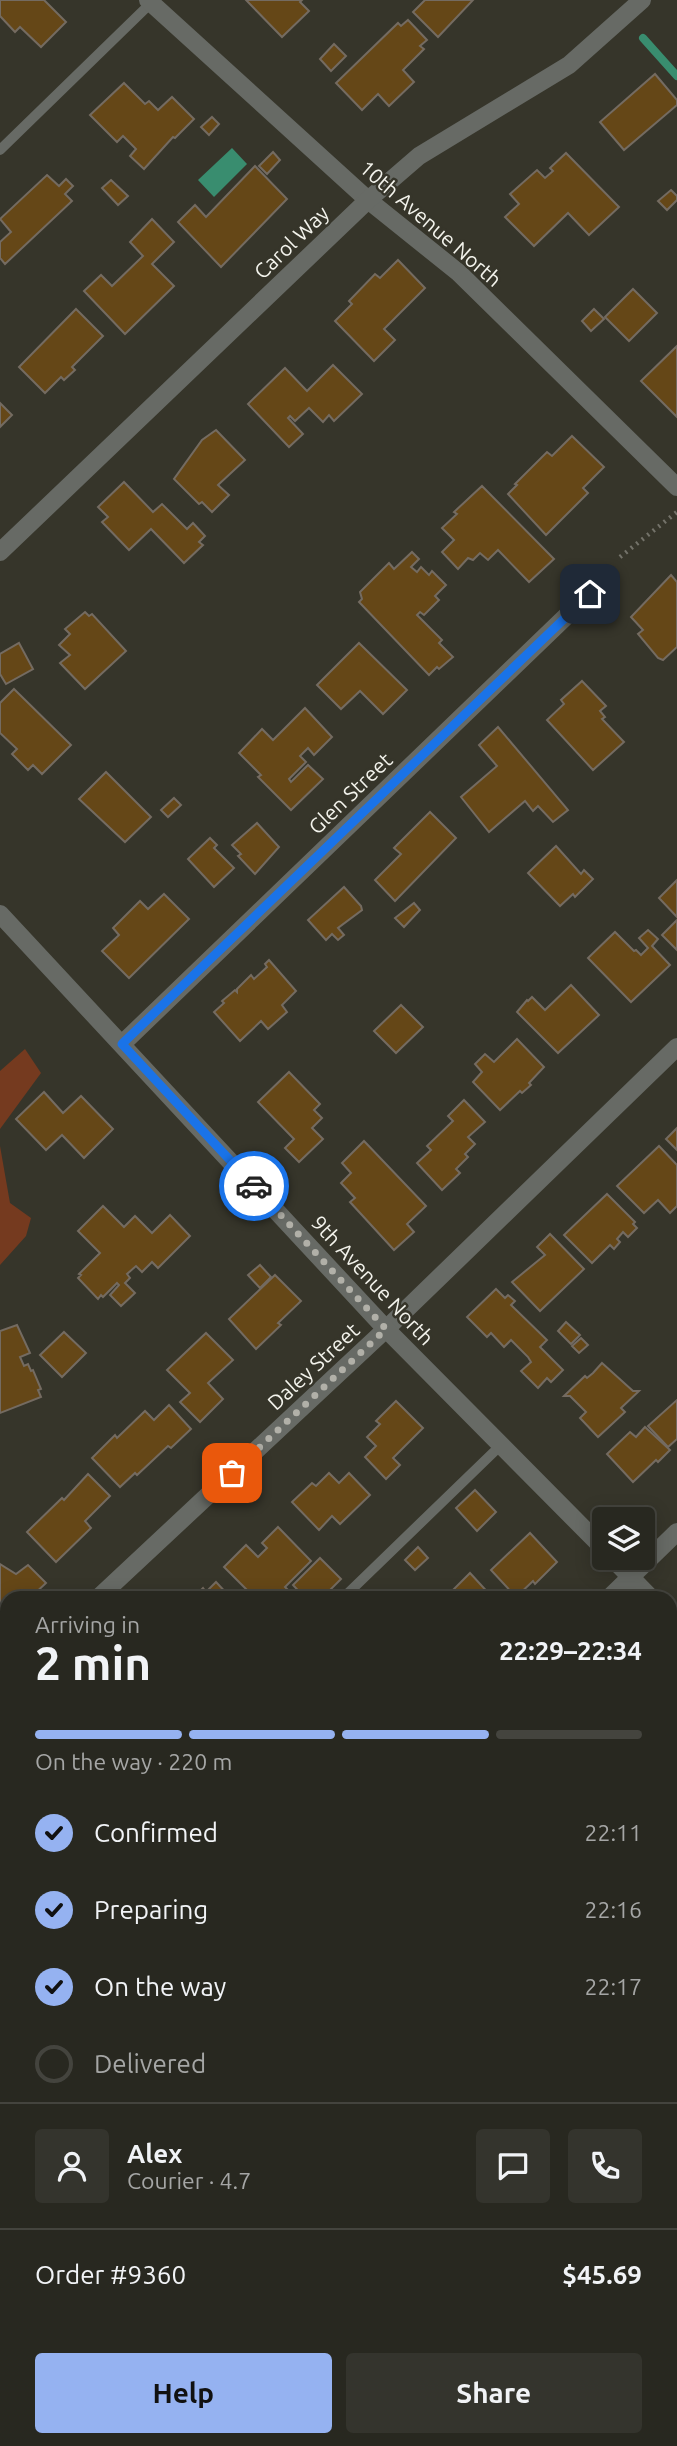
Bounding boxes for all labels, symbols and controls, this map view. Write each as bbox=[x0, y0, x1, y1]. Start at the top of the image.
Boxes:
street label: 10th Avenue North bbox=[355, 155, 507, 291]
street label: Carol Way bbox=[249, 201, 333, 283]
pin bbox=[560, 564, 620, 624]
icon: home bbox=[571, 575, 609, 613]
street label: Glen Street bbox=[303, 747, 397, 839]
courier bbox=[219, 1151, 289, 1221]
icon: car bbox=[235, 1167, 273, 1205]
street label: 9th Avenue North bbox=[307, 1210, 439, 1350]
street label: Daley Street bbox=[262, 1318, 364, 1414]
pin bbox=[202, 1443, 262, 1503]
icon: bag bbox=[213, 1454, 251, 1492]
map controls bbox=[592, 1507, 655, 1570]
button: layers bbox=[592, 1507, 655, 1570]
text: Arriving in bbox=[35, 1612, 140, 1637]
text: 22:29–22:34 bbox=[499, 1636, 642, 1665]
text: 2 min bbox=[35, 1637, 151, 1689]
text: On the way · 220 m bbox=[35, 1749, 232, 1774]
icon: check bbox=[35, 1814, 73, 1852]
text: Confirmed bbox=[94, 1818, 218, 1847]
text: 22:11 bbox=[584, 1820, 642, 1845]
icon: check bbox=[35, 1891, 73, 1929]
text: Preparing bbox=[94, 1895, 208, 1924]
text: 22:16 bbox=[584, 1897, 642, 1922]
icon: check bbox=[35, 1968, 73, 2006]
text: On the way bbox=[94, 1972, 226, 2001]
text: 22:17 bbox=[584, 1974, 642, 1999]
text: Delivered bbox=[94, 2049, 206, 2078]
button: person bbox=[35, 2129, 109, 2203]
button: chat bbox=[476, 2129, 550, 2203]
button: phone bbox=[568, 2129, 642, 2203]
text: Alex bbox=[127, 2139, 182, 2168]
text: Courier · 4.7 bbox=[127, 2168, 251, 2193]
text: Order #9360 bbox=[35, 2260, 186, 2289]
text: $45.69 bbox=[562, 2260, 642, 2289]
button: Help bbox=[35, 2353, 332, 2433]
button: Share bbox=[346, 2353, 642, 2433]

